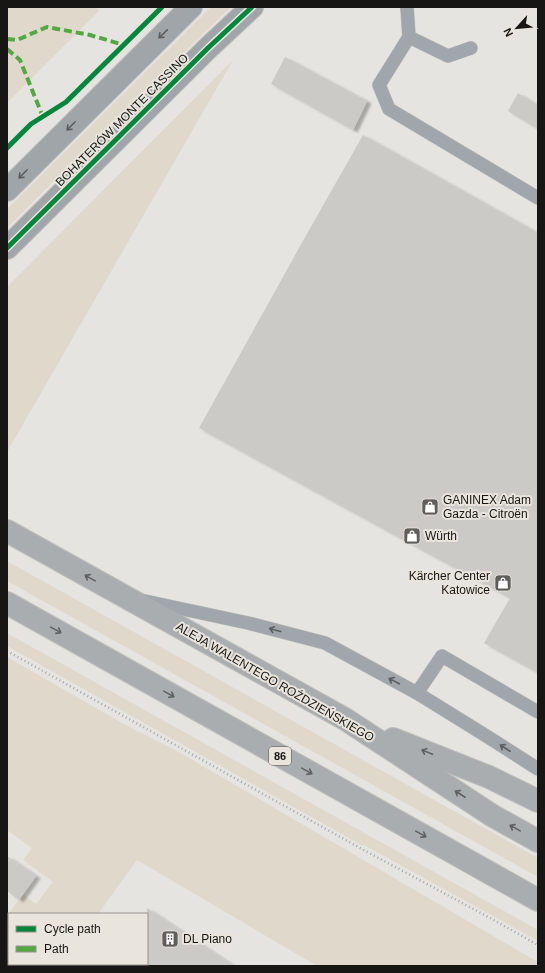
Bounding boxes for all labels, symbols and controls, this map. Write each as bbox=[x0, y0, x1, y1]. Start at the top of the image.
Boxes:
north arrow bbox=[497, 8, 537, 48]
text: N bbox=[501, 26, 515, 39]
one-way arrow bbox=[158, 29, 168, 39]
street label: BOHATERÓW MONTE CASSINO bbox=[52, 50, 191, 189]
one-way arrow bbox=[66, 121, 76, 131]
one-way arrow bbox=[18, 169, 28, 179]
place label: GANINEX Adam Gazda - Citroën bbox=[443, 493, 531, 521]
shop icon: GANINEX Adam Gazda - Citroën bbox=[420, 497, 440, 517]
shop icon: Würth bbox=[402, 526, 422, 546]
place label: Würth bbox=[425, 529, 457, 543]
place label: Kärcher Center Katowice bbox=[409, 569, 490, 597]
one-way arrow bbox=[84, 573, 96, 581]
shop icon: Kärcher Center Katowice bbox=[493, 573, 513, 593]
street label: ALEJA WALENTEGO ROŹDZIEŃSKIEGO bbox=[174, 619, 377, 745]
one-way arrow bbox=[269, 626, 282, 634]
one-way arrow bbox=[50, 627, 62, 635]
one-way arrow bbox=[388, 676, 400, 684]
one-way arrow bbox=[163, 690, 175, 698]
one-way arrow bbox=[500, 744, 511, 752]
road number: 86 bbox=[269, 747, 291, 765]
one-way arrow bbox=[421, 748, 433, 756]
one-way arrow bbox=[301, 768, 313, 775]
one-way arrow bbox=[455, 790, 466, 798]
one-way arrow bbox=[510, 824, 522, 832]
one-way arrow bbox=[415, 831, 427, 839]
legend bbox=[8, 913, 148, 965]
text: Cycle path bbox=[44, 922, 101, 936]
building icon: DL Piano bbox=[160, 929, 180, 949]
place label: DL Piano bbox=[183, 932, 232, 946]
text: Path bbox=[44, 942, 69, 956]

